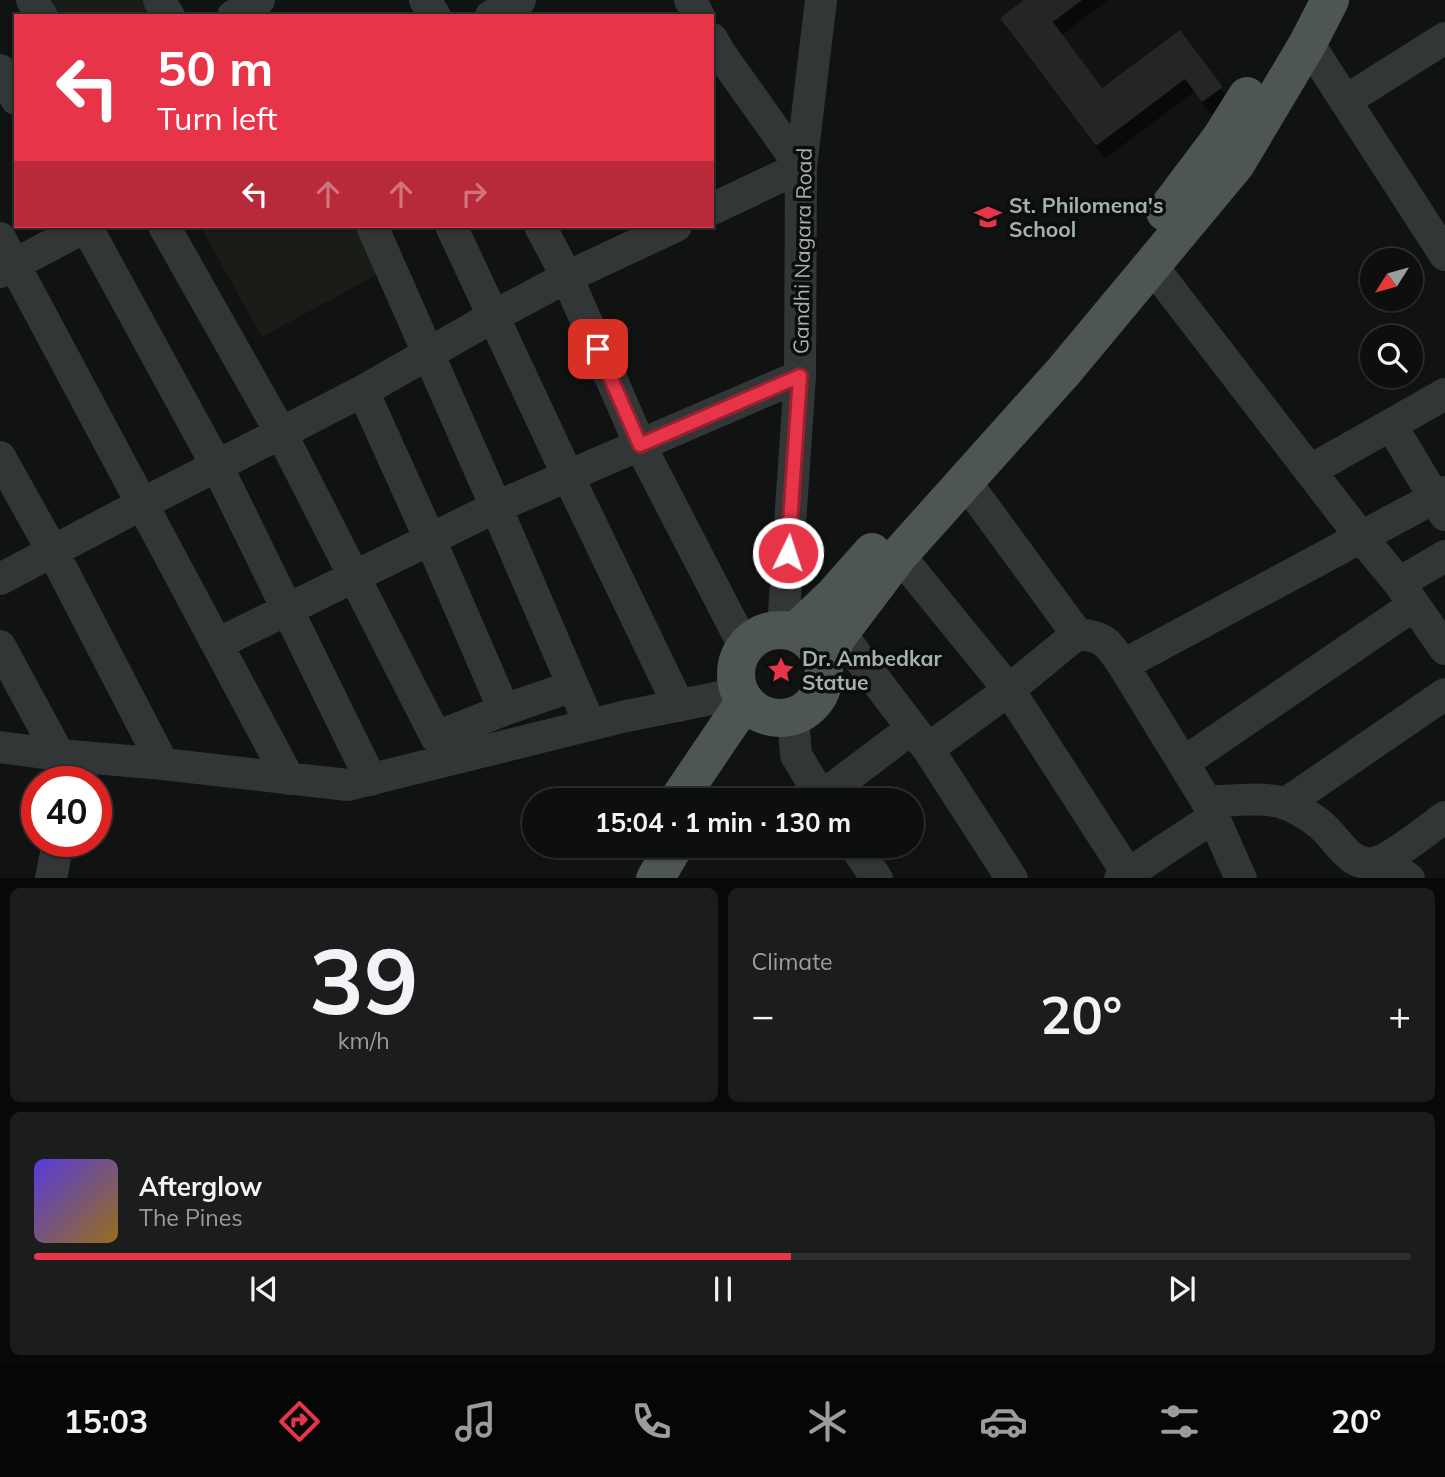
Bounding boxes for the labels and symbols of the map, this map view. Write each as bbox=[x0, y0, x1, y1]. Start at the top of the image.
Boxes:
street label: Gandhi Nagara Road bbox=[787, 148, 817, 354]
place label: St. Philomena's School bbox=[1009, 192, 1163, 242]
school or university icon: St. Philomena's School bbox=[973, 202, 1003, 232]
north arrow bbox=[1360, 248, 1423, 312]
pin bbox=[568, 319, 628, 379]
position arrow bbox=[751, 516, 825, 590]
place label: Dr. Ambedkar Statue bbox=[802, 645, 942, 695]
place icon: Dr. Ambedkar Statue bbox=[766, 655, 796, 685]
speed limit sign: 40 bbox=[21, 766, 112, 857]

